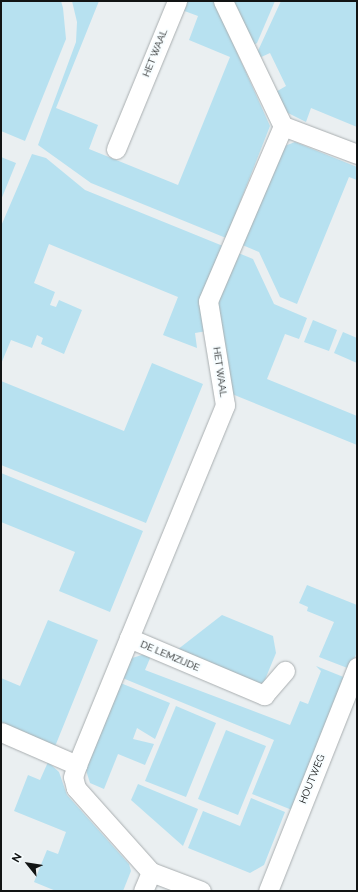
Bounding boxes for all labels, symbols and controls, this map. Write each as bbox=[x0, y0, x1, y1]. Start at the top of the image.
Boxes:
street label: HET WAAL bbox=[140, 27, 170, 79]
street label: HET WAAL bbox=[210, 346, 230, 398]
street label: DE LEMZIJDE bbox=[139, 638, 201, 674]
street label: HOUTWEG bbox=[297, 753, 327, 805]
north arrow bbox=[8, 844, 48, 884]
text: N bbox=[9, 851, 25, 865]

